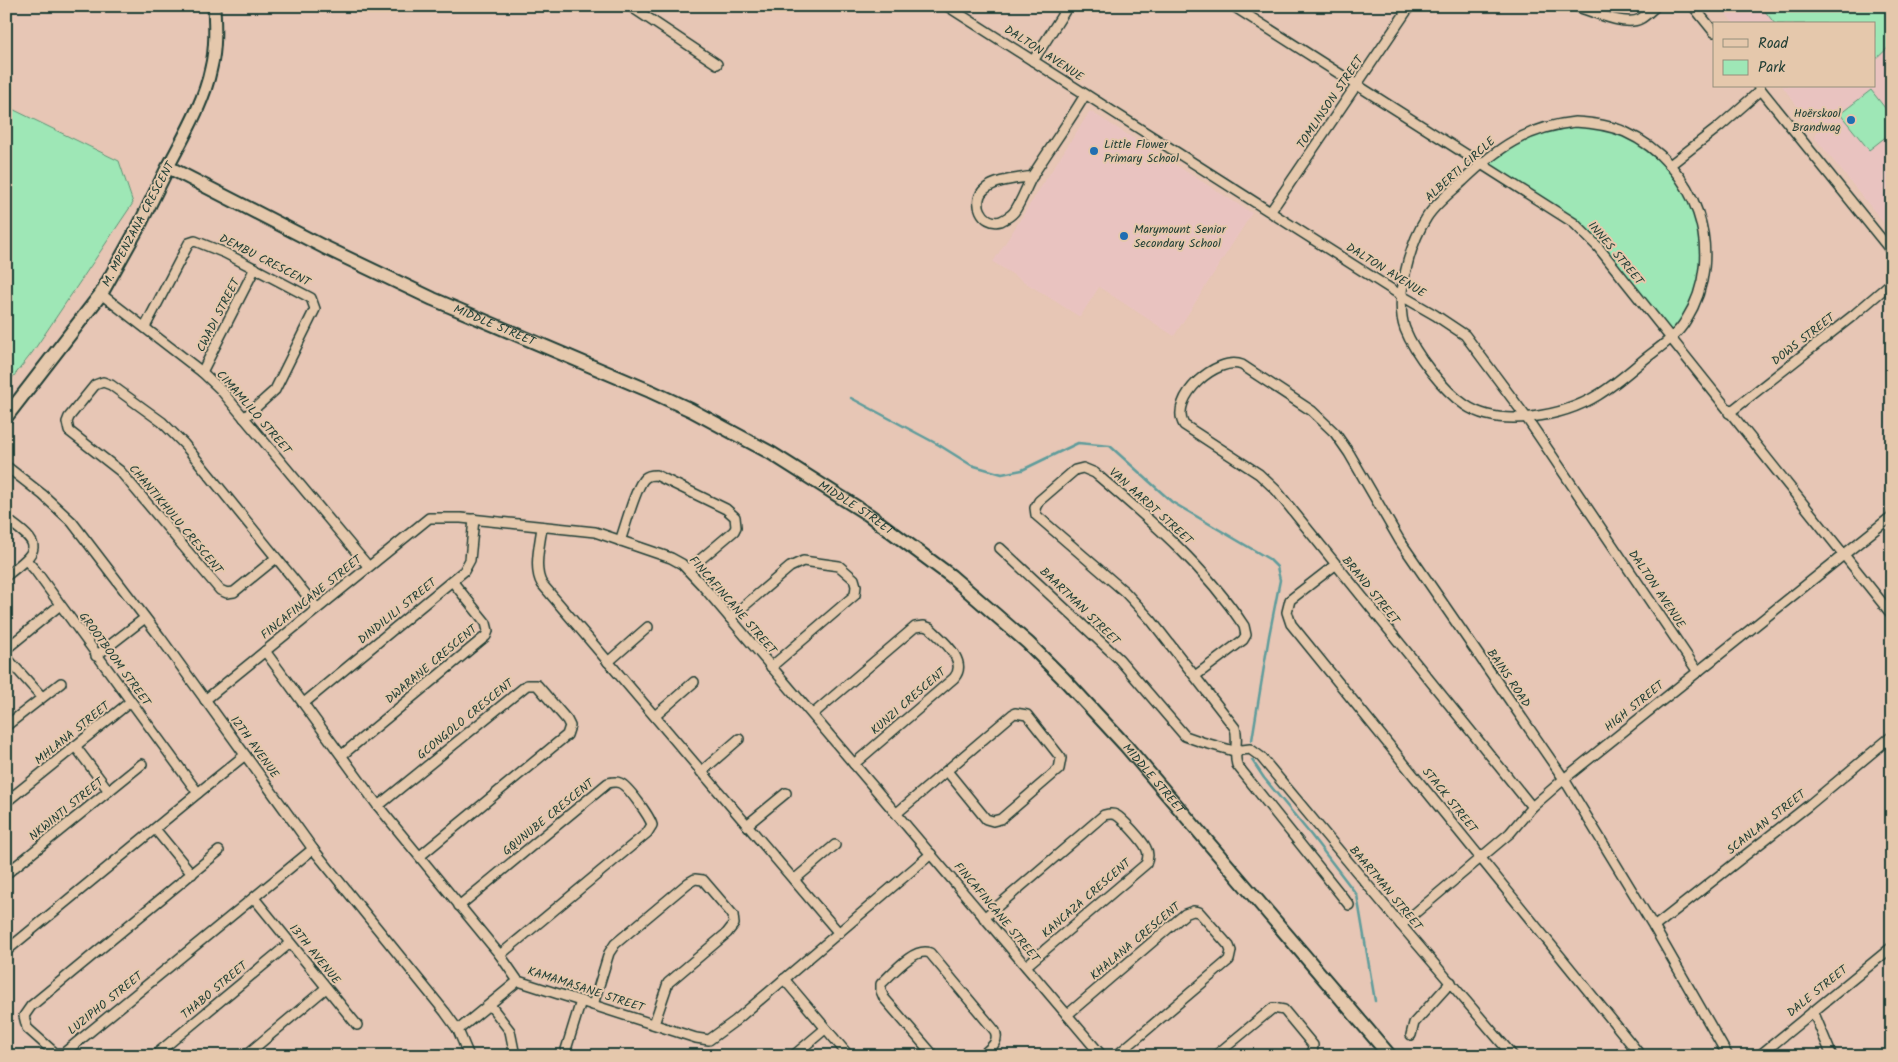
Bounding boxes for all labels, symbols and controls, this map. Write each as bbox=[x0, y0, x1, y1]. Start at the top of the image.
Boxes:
street label: DALTON AVENUE bbox=[1000, 21, 1088, 87]
legend bbox=[1713, 22, 1876, 88]
text: Road bbox=[1758, 32, 1789, 56]
street label: TOMLINSON STREET bbox=[1292, 51, 1370, 153]
text: Park bbox=[1758, 56, 1786, 80]
place label: Hoërskool Brandwag bbox=[1792, 104, 1841, 137]
marker: Hoërskool Brandwag bbox=[1845, 114, 1857, 126]
street label: ALBERTI CIRCLE bbox=[1421, 132, 1501, 206]
place label: Little Flower Primary School bbox=[1104, 135, 1179, 168]
marker: Little Flower Primary School bbox=[1088, 145, 1100, 157]
street label: M. MPENZANA CRESCENT bbox=[97, 157, 180, 290]
street label: INNES STREET bbox=[1583, 217, 1649, 291]
place label: Marymount Senior Secondary School bbox=[1134, 220, 1227, 253]
street label: DEMBU CRESCENT bbox=[216, 229, 315, 292]
marker: Marymount Senior Secondary School bbox=[1118, 230, 1130, 242]
street label: DALTON AVENUE bbox=[1342, 238, 1430, 303]
street label: CWADI STREET bbox=[192, 274, 246, 355]
street label: MIDDLE STREET bbox=[450, 300, 540, 352]
street label: DOWS STREET bbox=[1768, 308, 1840, 370]
street label: CIMAMLILO STREET bbox=[212, 366, 297, 460]
street label: CHANTIKHULU CRESCENT bbox=[124, 460, 228, 579]
street label: VAN AARDT STREET bbox=[1104, 463, 1198, 550]
street label: MIDDLE STREET bbox=[814, 476, 899, 541]
street label: DALTON AVENUE bbox=[1623, 546, 1691, 633]
street label: FINCAFINCANE STREET bbox=[257, 550, 367, 644]
street label: FINCAFINCANE STREET bbox=[684, 552, 782, 660]
street label: BRAND STREET bbox=[1337, 552, 1405, 630]
street label: BAARTMAN STREET bbox=[1035, 563, 1125, 651]
street label: DINDILILI STREET bbox=[354, 573, 442, 649]
street label: GROOTBOOM STREET bbox=[74, 608, 156, 712]
street label: DWARANE CRESCENT bbox=[381, 619, 483, 709]
street label: BAINS ROAD bbox=[1482, 645, 1535, 712]
street label: KUNZI CRESCENT bbox=[866, 662, 951, 740]
street label: GCONGOLO CRESCENT bbox=[413, 673, 519, 764]
street label: HIGH STREET bbox=[1600, 675, 1670, 736]
street label: MHLANA STREET bbox=[31, 696, 115, 770]
street label: 12TH AVENUE bbox=[225, 712, 284, 783]
street label: MIDDLE STREET bbox=[1118, 739, 1190, 819]
street label: STACK STREET bbox=[1417, 763, 1483, 838]
street label: NKWINTI STREET bbox=[25, 772, 109, 846]
street label: GQUNUBE CRESCENT bbox=[498, 773, 600, 860]
street label: SCANLAN STREET bbox=[1723, 784, 1811, 859]
street label: BAARTMAN STREET bbox=[1344, 842, 1428, 936]
street label: KANCAZA CRESCENT bbox=[1037, 853, 1136, 943]
street label: FINCAFINCANE STREET bbox=[949, 858, 1045, 968]
street label: KHALANA CRESCENT bbox=[1086, 897, 1186, 985]
street label: 13TH AVENUE bbox=[284, 920, 346, 989]
street label: THABO STREET bbox=[177, 956, 253, 1024]
street label: DALE STREET bbox=[1783, 960, 1853, 1022]
street label: KAMAMASANE STREET bbox=[525, 962, 648, 1018]
street label: LUZIPHO STREET bbox=[64, 966, 148, 1040]

